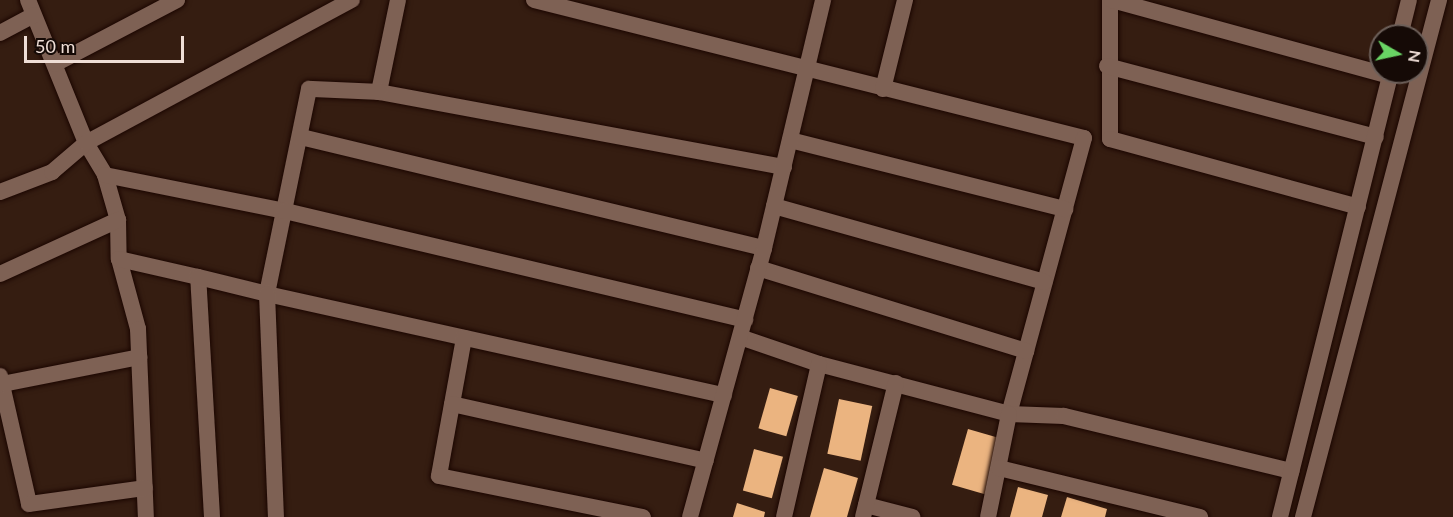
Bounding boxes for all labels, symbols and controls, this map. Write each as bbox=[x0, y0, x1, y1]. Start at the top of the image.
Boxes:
scale bar bbox=[27, 24, 188, 62]
north arrow bbox=[1369, 24, 1429, 84]
text: 50 m bbox=[35, 35, 75, 57]
text: N bbox=[1405, 49, 1426, 64]

